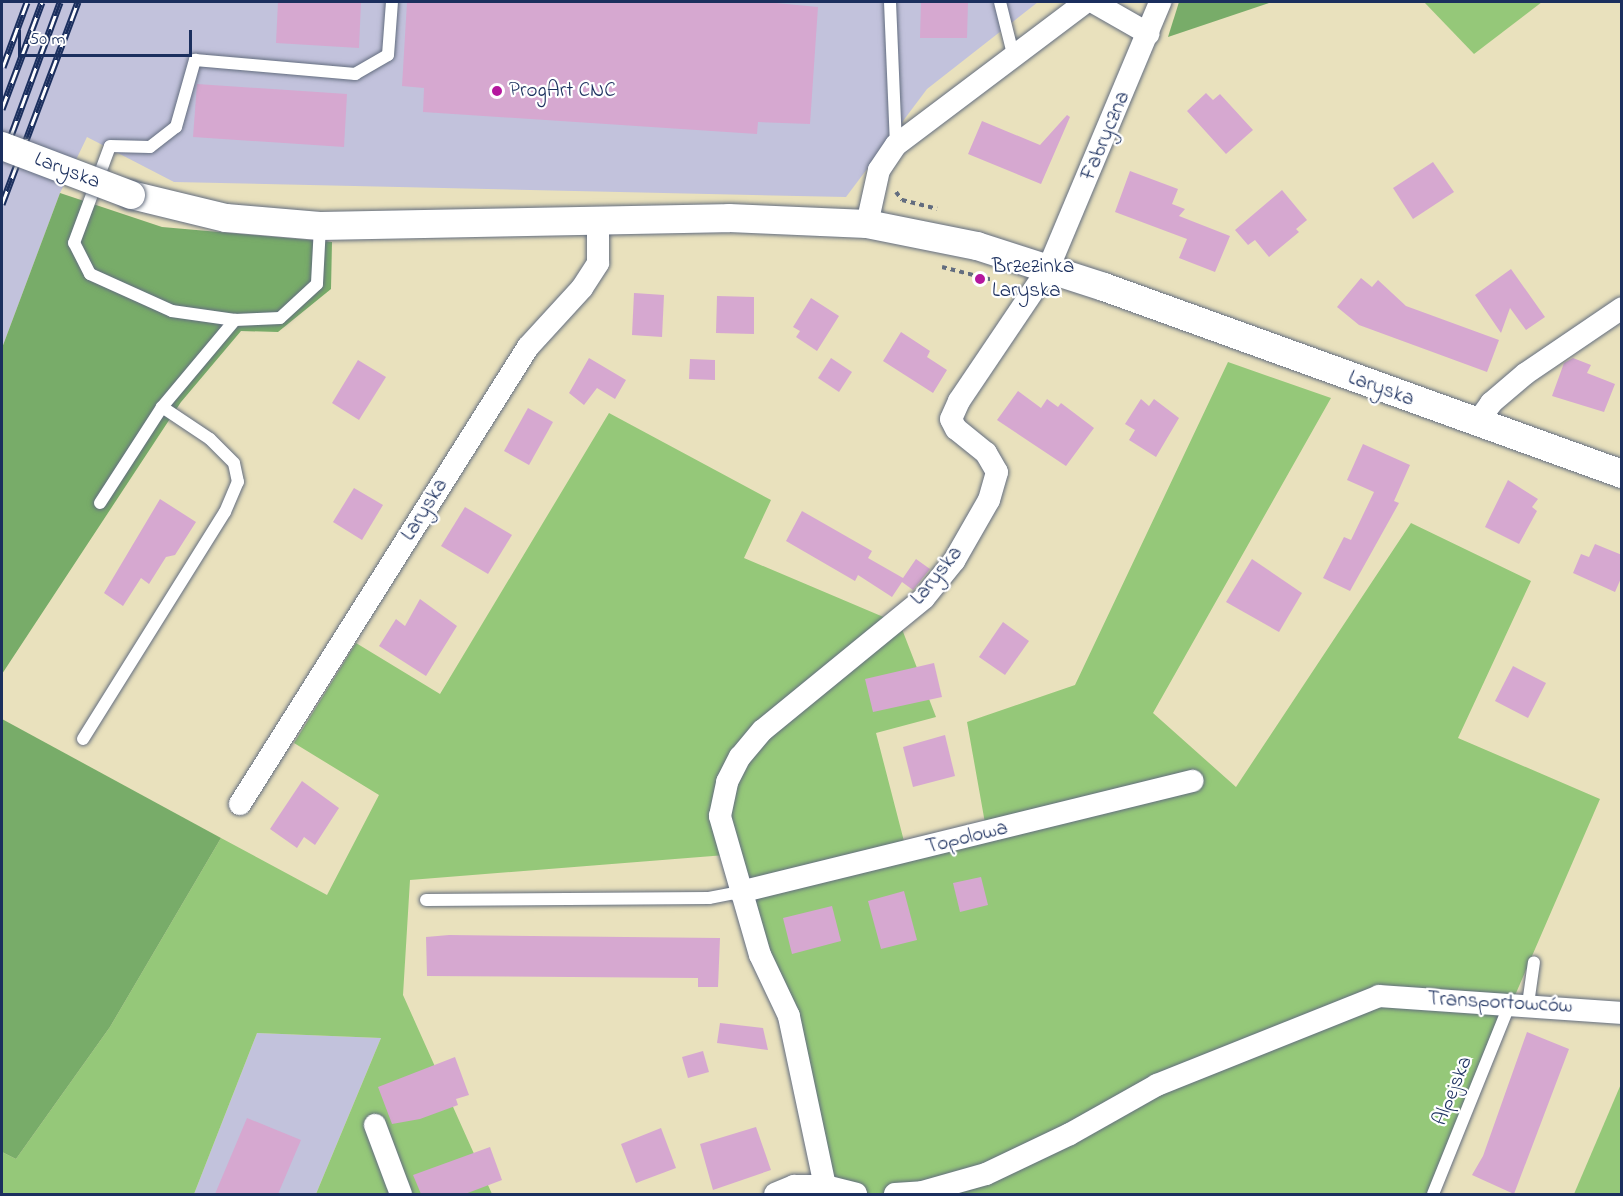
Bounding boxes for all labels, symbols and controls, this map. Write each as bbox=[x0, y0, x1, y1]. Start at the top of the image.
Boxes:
scale bar bbox=[21, 18, 195, 56]
text: 50 m bbox=[29, 27, 66, 53]
place label: ProgArt CNC bbox=[509, 78, 616, 104]
marker: ProgArt CNC bbox=[490, 84, 504, 98]
street label: Fabryczna bbox=[1076, 88, 1136, 184]
street label: Laryska bbox=[30, 147, 104, 195]
place label: Brzezinka Laryska bbox=[992, 254, 1074, 304]
marker: Brzezinka Laryska bbox=[973, 272, 987, 286]
street label: Laryska bbox=[1344, 365, 1418, 413]
street label: Laryska bbox=[396, 474, 454, 546]
street label: Laryska bbox=[906, 541, 968, 611]
street label: Topolowa bbox=[923, 816, 1011, 860]
street label: Transportowców bbox=[1427, 987, 1573, 1019]
street label: Alpejska bbox=[1428, 1053, 1478, 1129]

